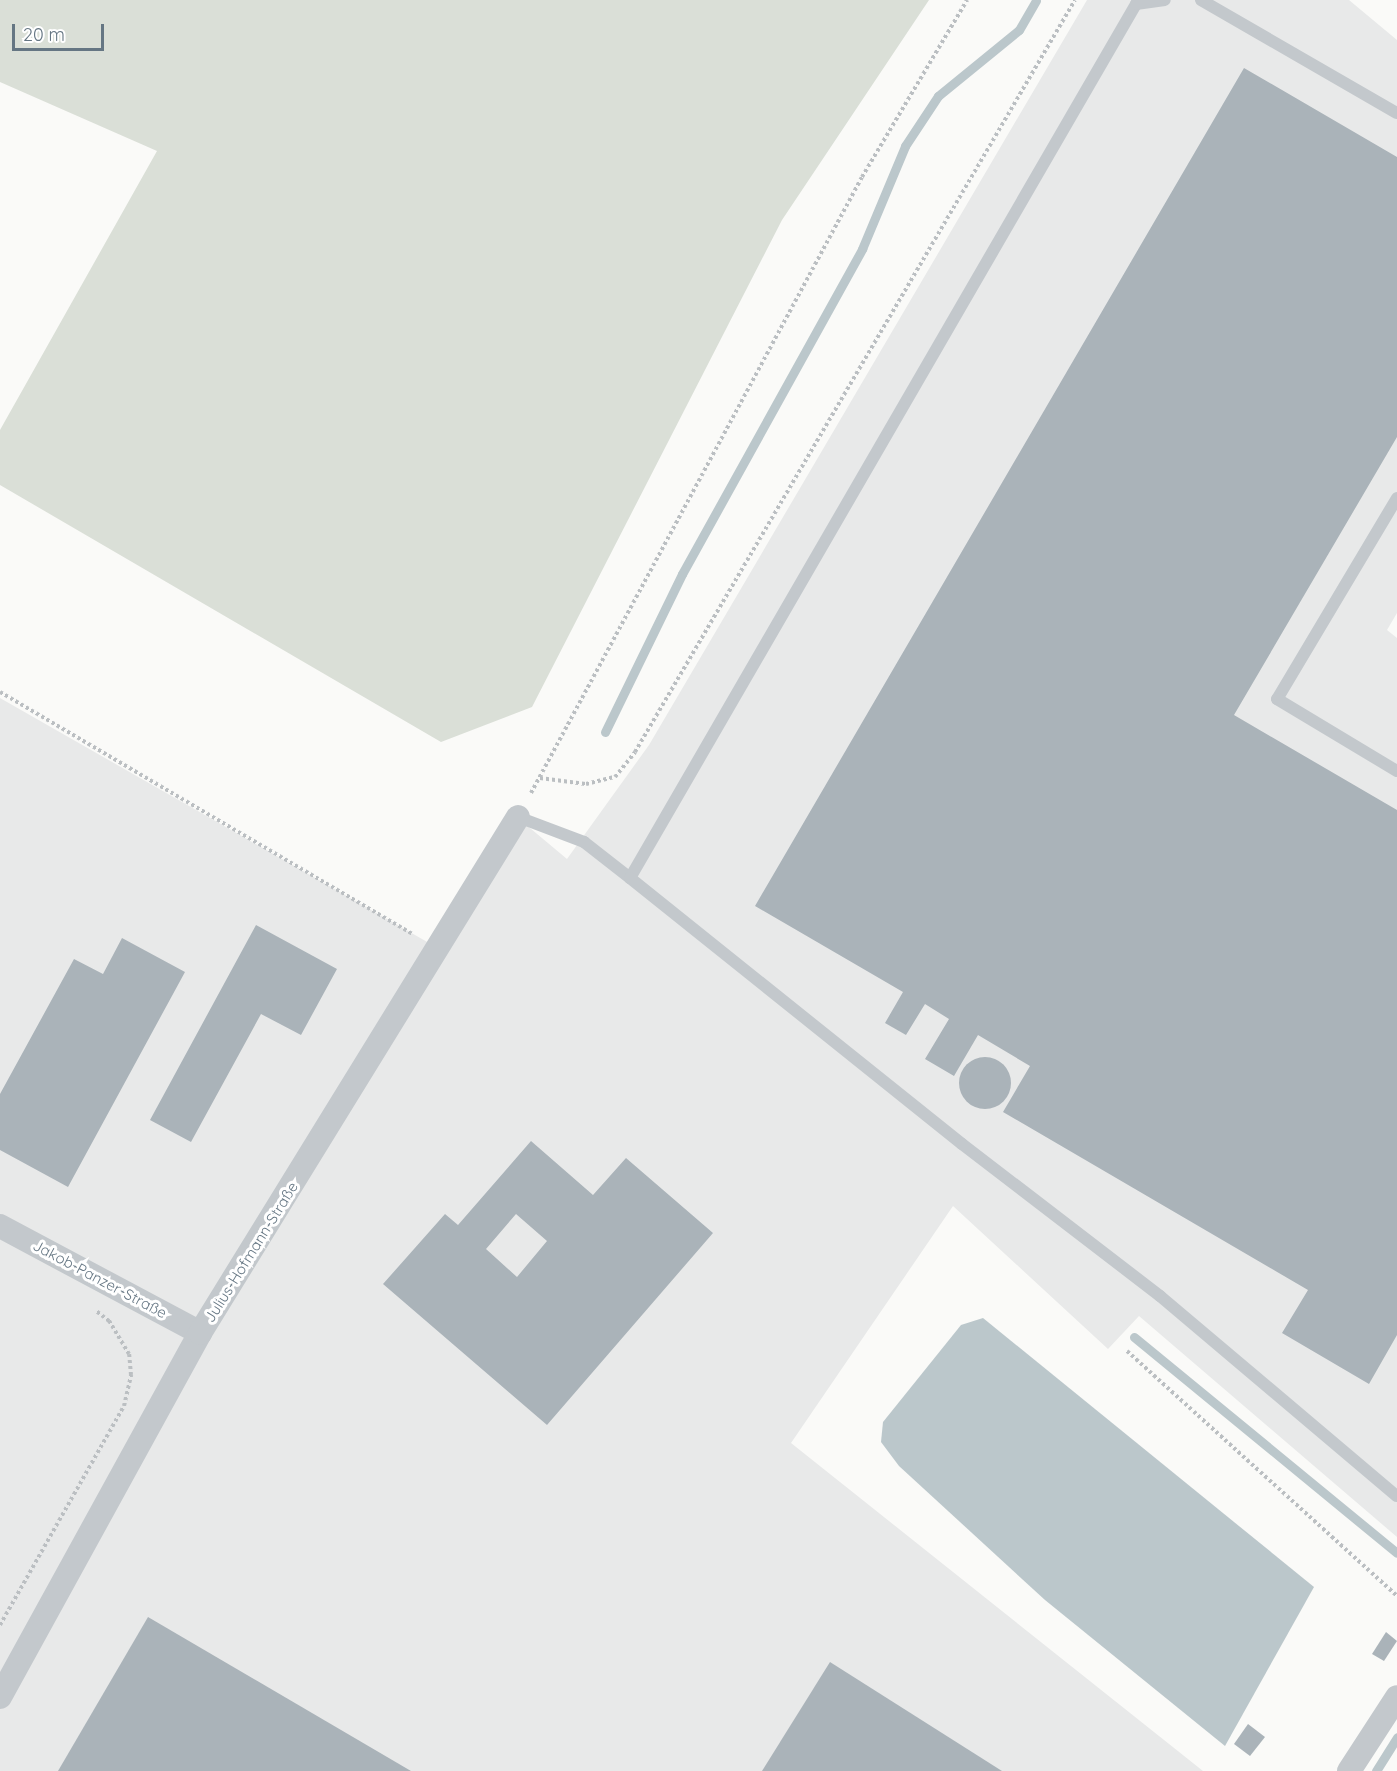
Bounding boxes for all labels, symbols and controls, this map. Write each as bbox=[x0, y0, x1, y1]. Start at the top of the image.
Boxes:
scale bar bbox=[15, 12, 106, 50]
text: 20 m bbox=[23, 23, 65, 46]
street label: Julius-Hofmann-Straße bbox=[200, 1178, 302, 1326]
street label: Jakob-Panzer-Straße bbox=[30, 1236, 170, 1322]

